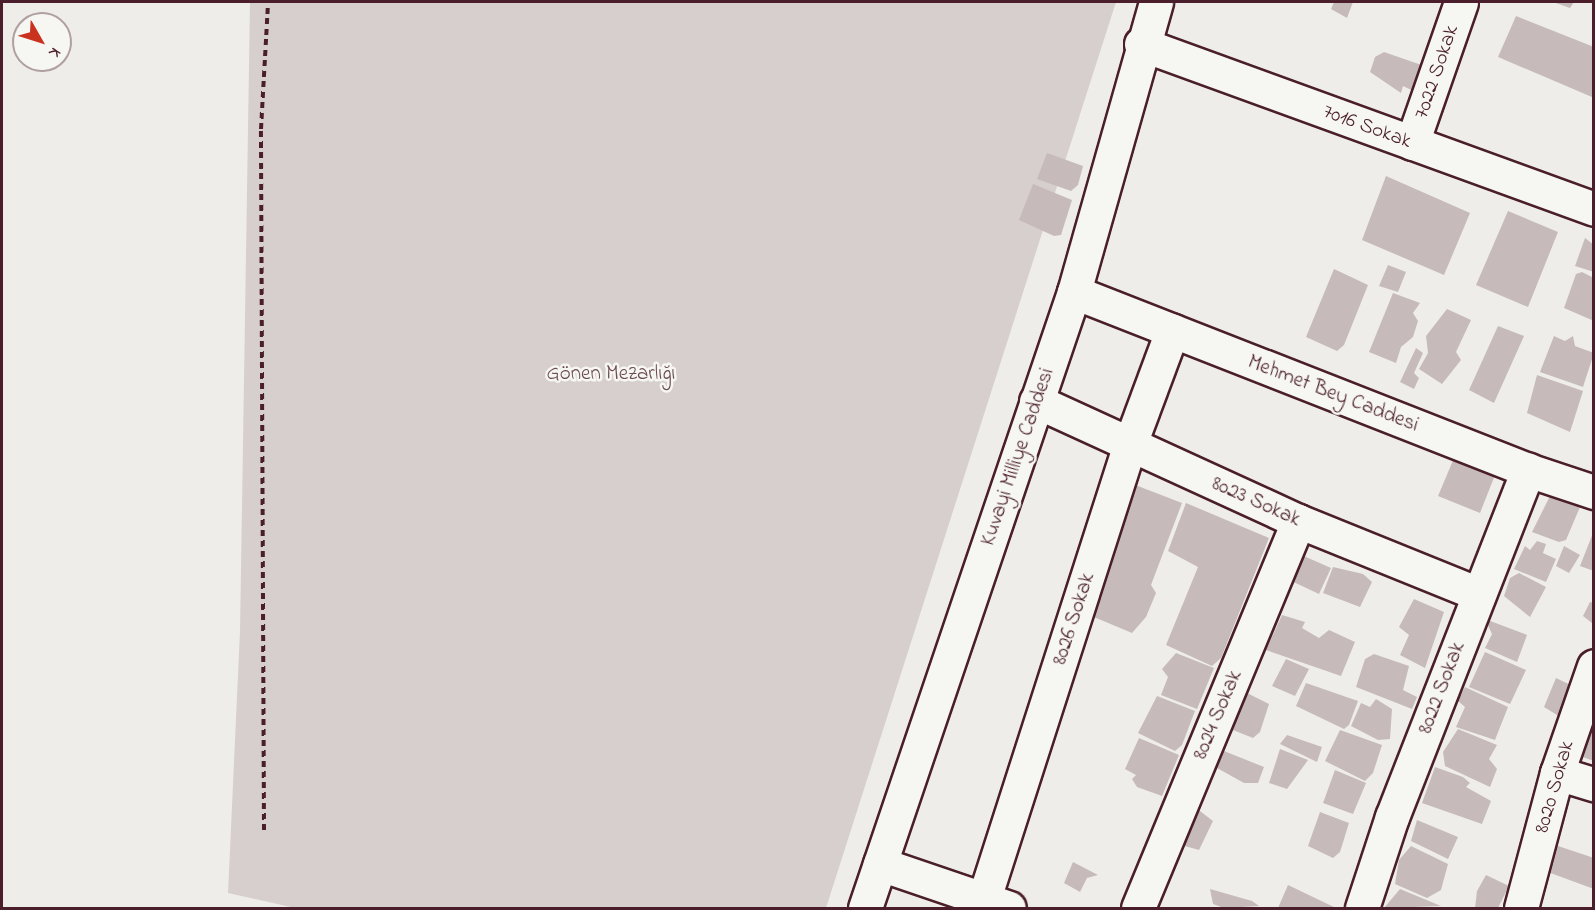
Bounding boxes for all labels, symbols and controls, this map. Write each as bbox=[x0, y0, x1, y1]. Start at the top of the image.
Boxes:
north arrow bbox=[12, 12, 72, 72]
street label: 7022 Sokak bbox=[1409, 22, 1465, 122]
text: K bbox=[43, 41, 66, 63]
street label: 7016 Sokak bbox=[1319, 99, 1415, 155]
street label: Mehmet Bey Caddesi bbox=[1244, 350, 1422, 438]
park label: Gönen Mezarlığı bbox=[547, 361, 675, 387]
street label: Kuvayi Milliye Caddesi bbox=[976, 365, 1060, 549]
street label: 8023 Sokak bbox=[1208, 471, 1304, 533]
street label: 8026 Sokak bbox=[1047, 570, 1101, 668]
street label: 8022 Sokak bbox=[1413, 638, 1471, 738]
street label: 8024 Sokak bbox=[1188, 666, 1248, 764]
street label: 8020 Sokak bbox=[1530, 738, 1580, 836]

